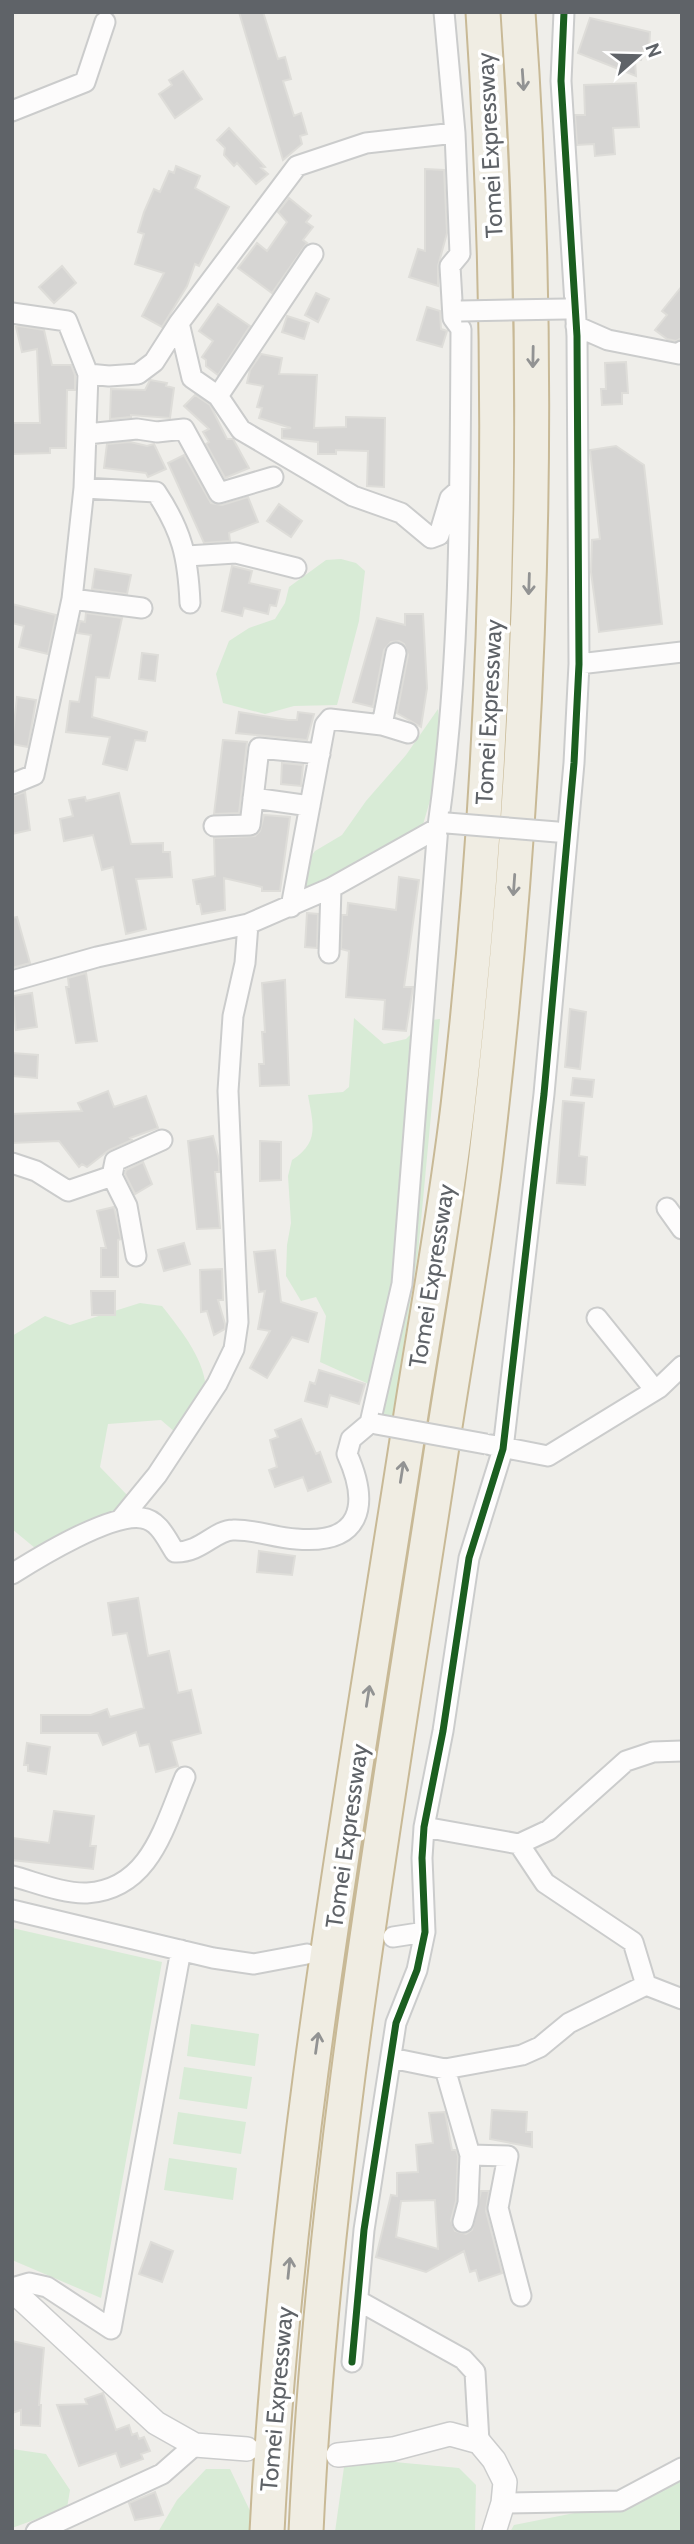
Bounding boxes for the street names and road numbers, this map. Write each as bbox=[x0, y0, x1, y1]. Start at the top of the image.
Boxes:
street label: Tomei Expressway bbox=[470, 51, 509, 239]
street label: Tomei Expressway bbox=[469, 618, 508, 806]
street label: Tomei Expressway bbox=[403, 1182, 460, 1370]
street label: Tomei Expressway bbox=[319, 1742, 374, 1930]
street label: Tomei Expressway bbox=[254, 2305, 299, 2493]

